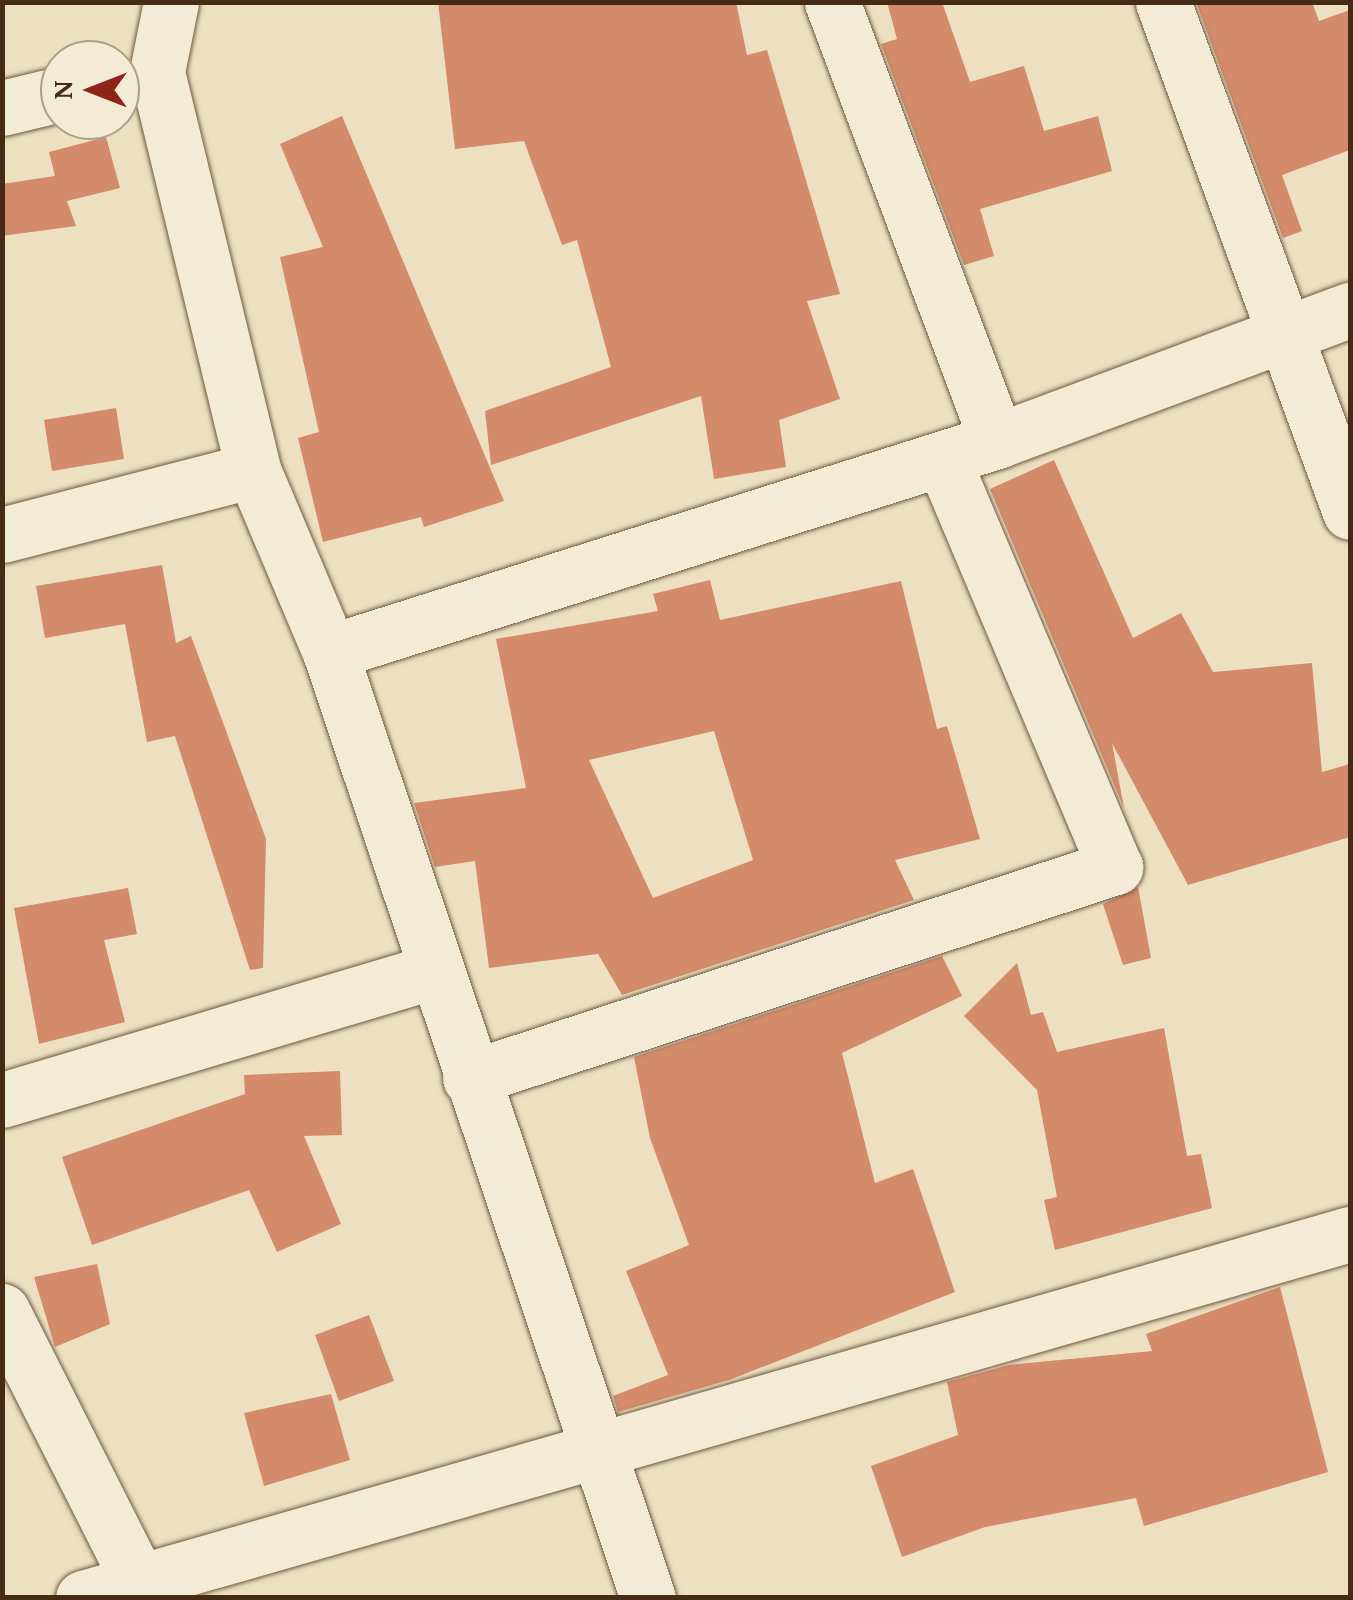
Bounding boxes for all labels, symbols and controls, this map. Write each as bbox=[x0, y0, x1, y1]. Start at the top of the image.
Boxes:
north arrow bbox=[40, 40, 140, 140]
text: N bbox=[41, 81, 82, 99]

